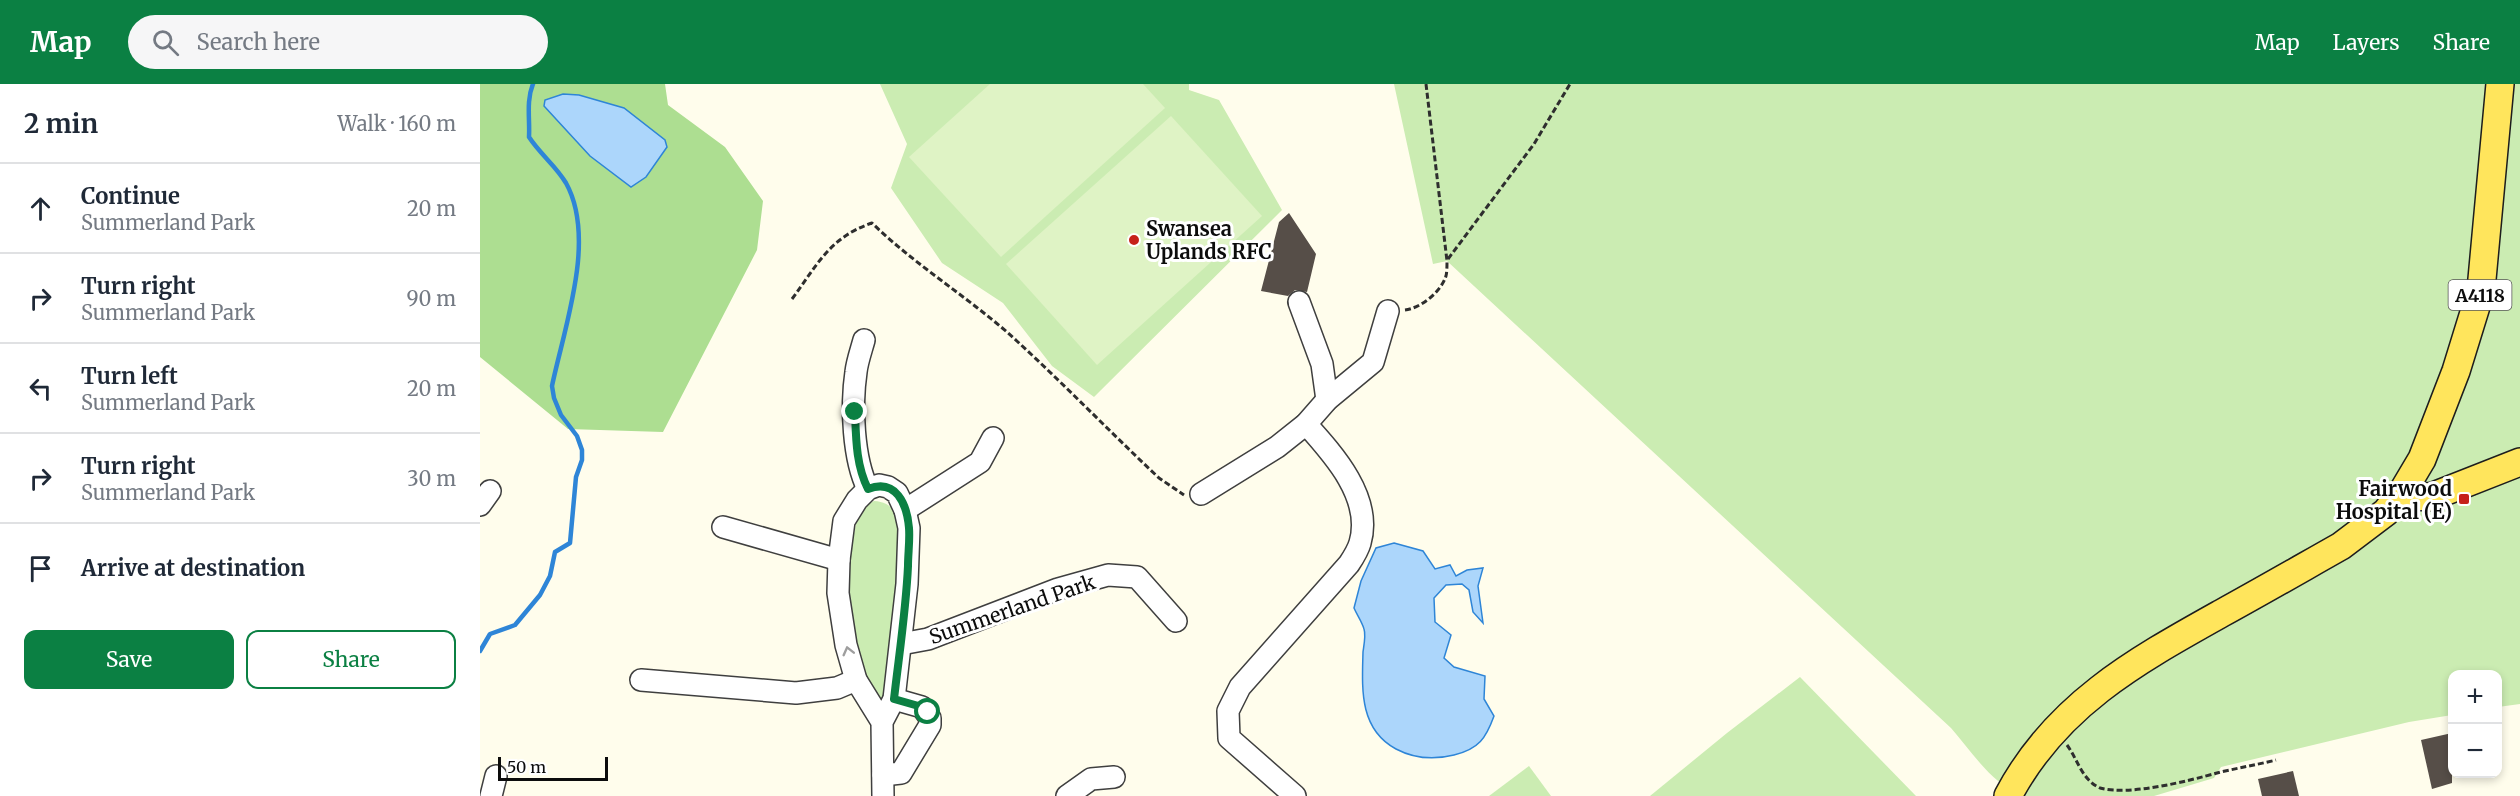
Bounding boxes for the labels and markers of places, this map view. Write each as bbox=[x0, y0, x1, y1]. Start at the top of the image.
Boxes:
place label: Swansea Uplands RFC bbox=[1146, 216, 1272, 264]
marker: Swansea Uplands RFC bbox=[1127, 233, 1141, 247]
place label: Fairwood Hospital (E) bbox=[2336, 476, 2452, 524]
marker: Fairwood Hospital (E) bbox=[2457, 492, 2471, 506]

